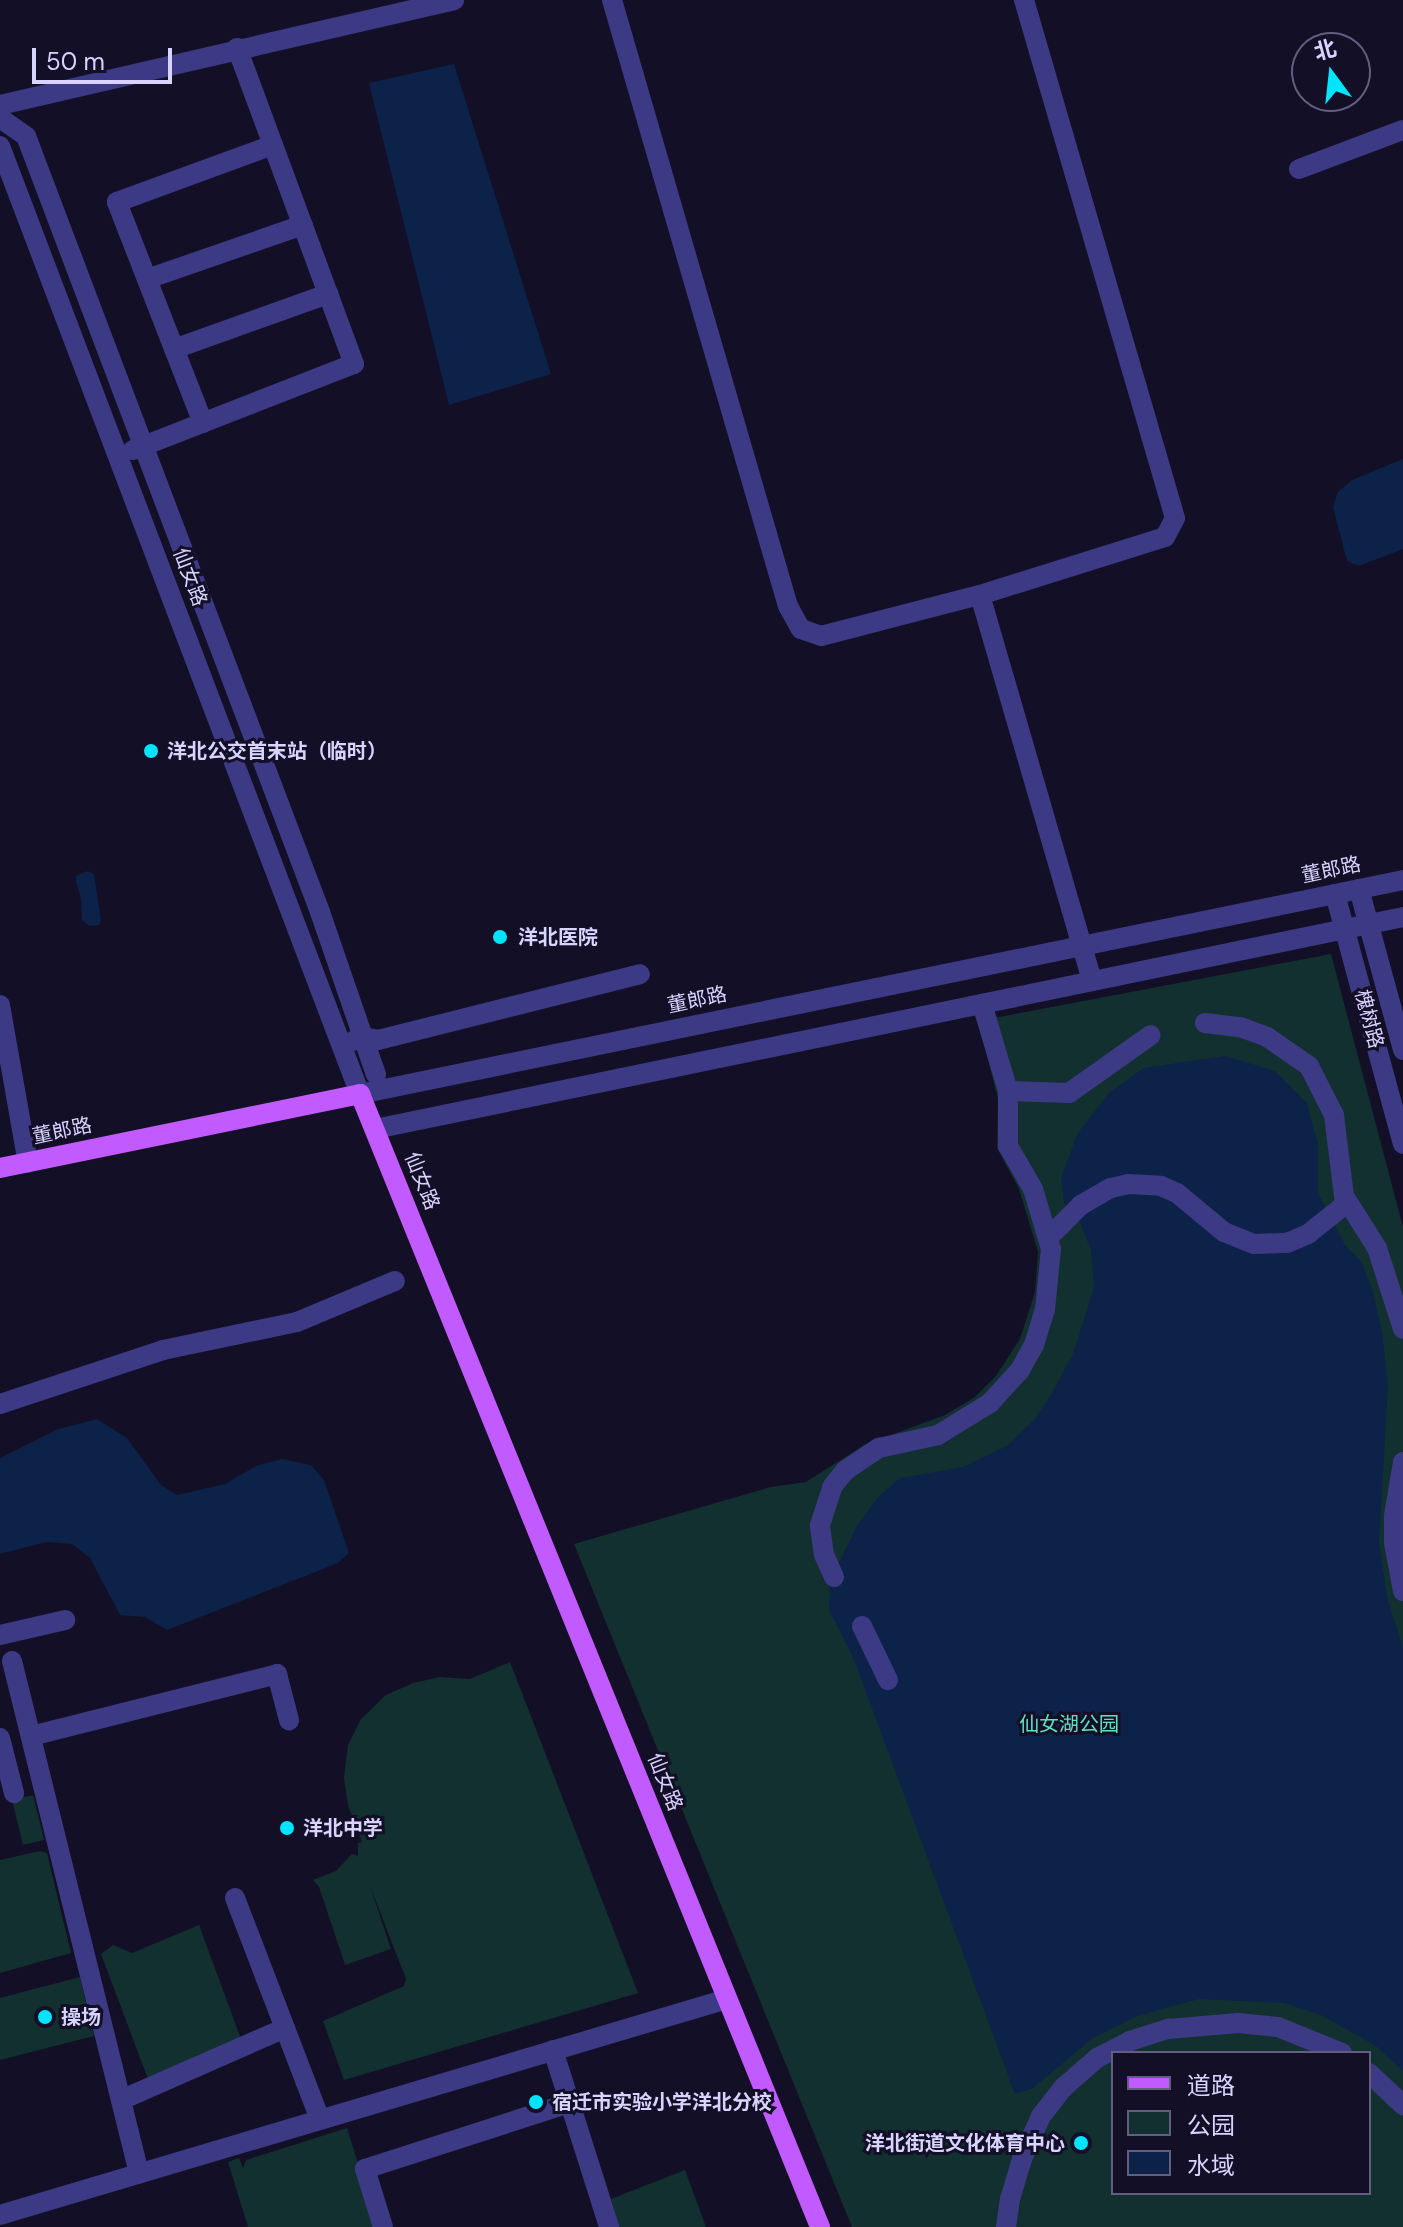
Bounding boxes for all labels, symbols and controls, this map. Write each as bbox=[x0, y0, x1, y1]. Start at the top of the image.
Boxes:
scale bar bbox=[36, 32, 176, 82]
north arrow bbox=[1291, 32, 1371, 112]
text: 北 bbox=[1311, 33, 1340, 67]
text: 50 m bbox=[46, 46, 105, 77]
street label: 仙女路 bbox=[168, 545, 212, 609]
place label: 洋北公交首末站（临时） bbox=[167, 739, 387, 763]
marker: 洋北公交首末站（临时） bbox=[142, 742, 160, 760]
street label: 董郎路 bbox=[1299, 852, 1363, 888]
place label: 洋北医院 bbox=[518, 925, 598, 949]
marker: 洋北医院 bbox=[489, 926, 511, 948]
street label: 董郎路 bbox=[665, 982, 729, 1018]
street label: 槐树路 bbox=[1350, 987, 1388, 1051]
street label: 董郎路 bbox=[30, 1113, 94, 1149]
street label: 仙女路 bbox=[400, 1149, 444, 1213]
park label: 仙女湖公园 bbox=[1019, 1712, 1119, 1736]
street label: 仙女路 bbox=[643, 1750, 687, 1814]
place label: 洋北中学 bbox=[303, 1816, 383, 1840]
marker: 洋北中学 bbox=[278, 1819, 296, 1837]
place label: 操场 bbox=[61, 2005, 101, 2029]
marker: 操场 bbox=[36, 2008, 54, 2026]
legend bbox=[1111, 2051, 1371, 2195]
text: 道路 bbox=[1187, 2070, 1235, 2101]
place label: 宿迁市实验小学洋北分校 bbox=[552, 2090, 772, 2114]
marker: 宿迁市实验小学洋北分校 bbox=[527, 2093, 545, 2111]
text: 公园 bbox=[1187, 2110, 1235, 2141]
place label: 洋北街道文化体育中心 bbox=[865, 2131, 1065, 2155]
marker: 洋北街道文化体育中心 bbox=[1072, 2134, 1090, 2152]
text: 水域 bbox=[1187, 2150, 1235, 2181]

